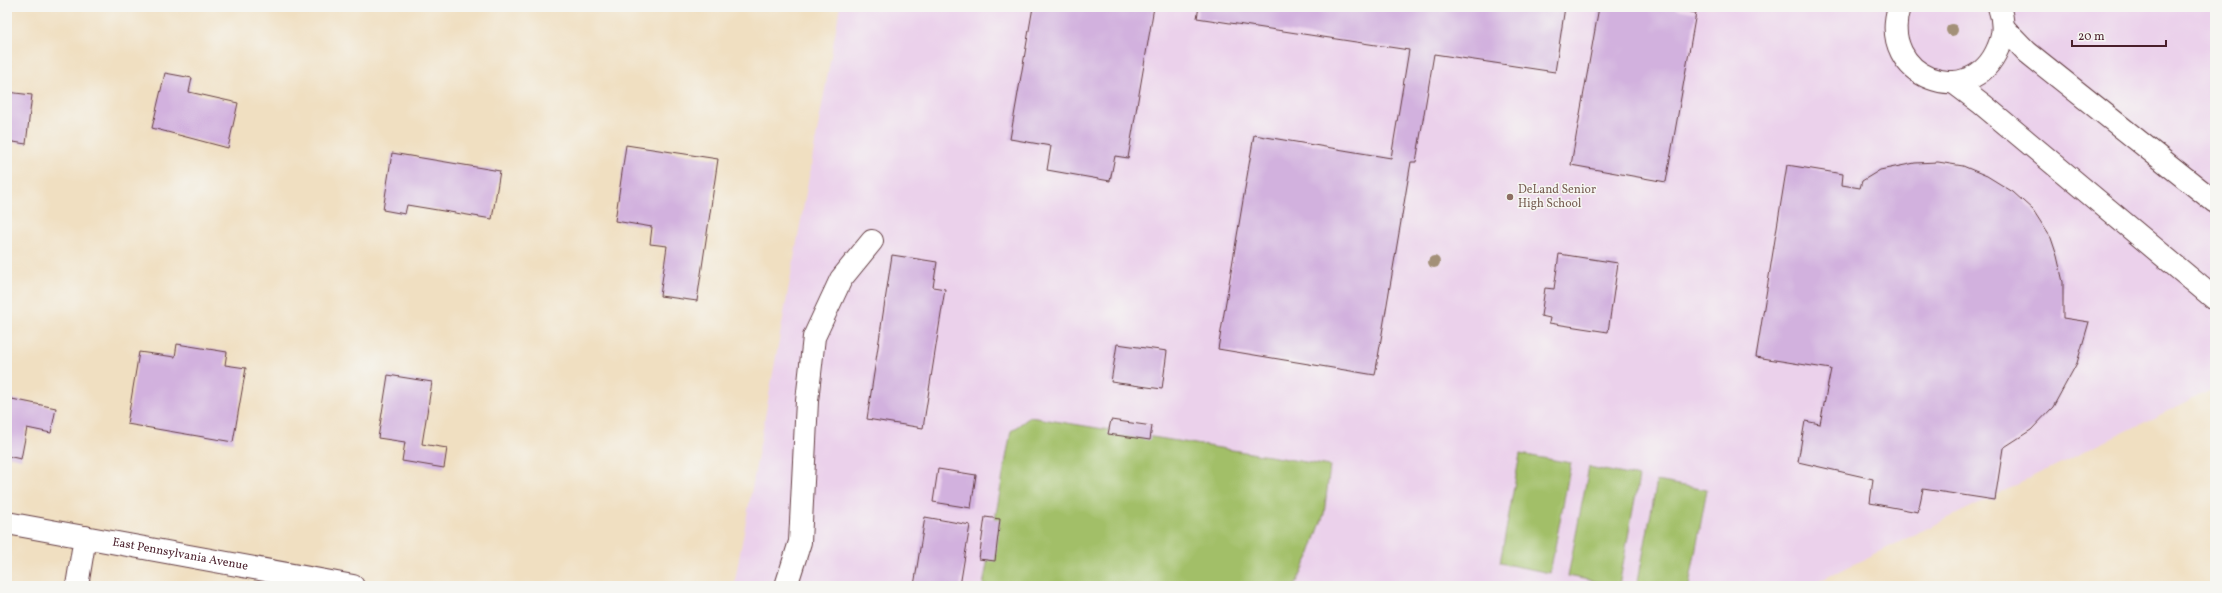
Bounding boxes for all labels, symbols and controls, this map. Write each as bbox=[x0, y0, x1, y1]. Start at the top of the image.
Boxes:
scale bar bbox=[2072, 22, 2166, 48]
text: 20 m bbox=[2078, 29, 2105, 45]
place label: DeLand Senior High School bbox=[1518, 182, 1596, 212]
marker: DeLand Senior High School bbox=[1505, 192, 1515, 202]
street label: East Pennsylvania Avenue bbox=[111, 534, 250, 575]

